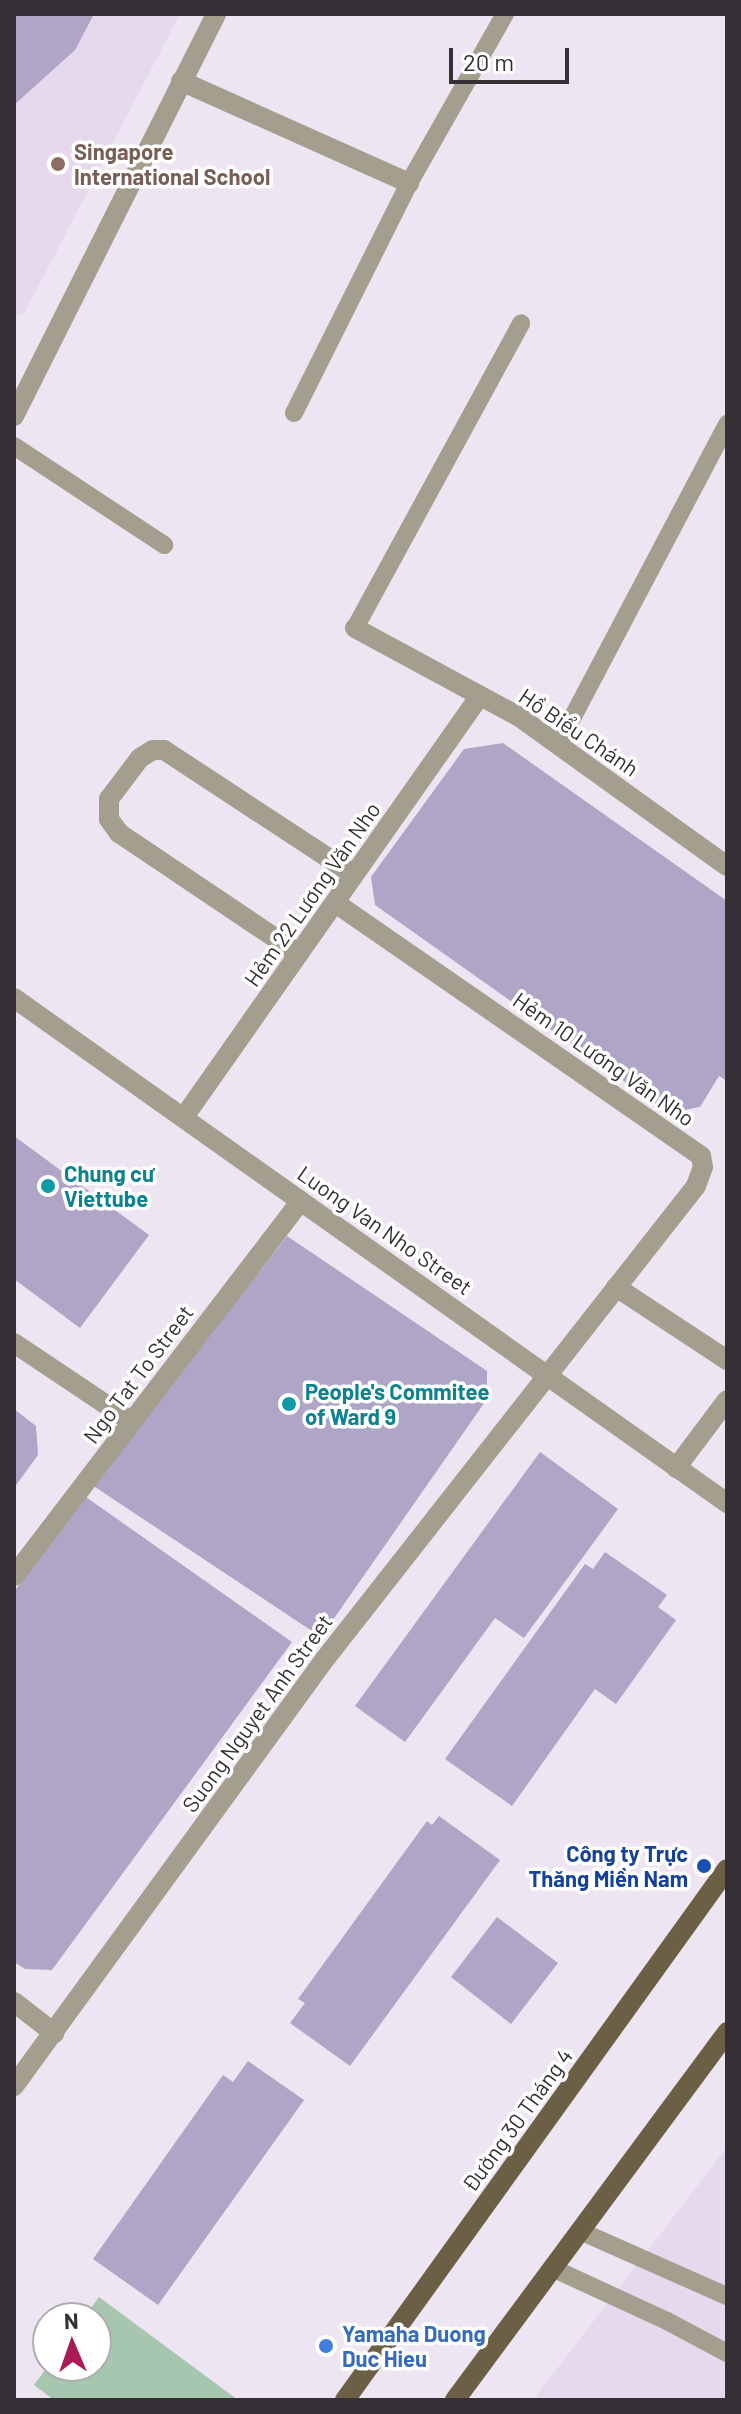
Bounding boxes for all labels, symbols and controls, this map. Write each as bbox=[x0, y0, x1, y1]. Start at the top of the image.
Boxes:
scale bar bbox=[453, 32, 573, 82]
text: 20 m bbox=[463, 47, 514, 76]
place label: Singapore International School bbox=[74, 138, 270, 190]
marker: Singapore International School bbox=[49, 155, 67, 173]
street label: Hồ Biểu Chánh bbox=[514, 682, 644, 782]
street label: Hẻm 22 Lương Văn Nho bbox=[238, 797, 386, 991]
street label: Hẻm 10 Lương Văn Nho bbox=[508, 986, 700, 1132]
place label: Chung cư Viettube bbox=[64, 1160, 154, 1212]
street label: Luong Van Nho Street bbox=[293, 1160, 477, 1300]
marker: Chung cư Viettube bbox=[39, 1177, 57, 1195]
street label: Ngo Tat To Street bbox=[77, 1300, 199, 1448]
place label: People's Commitee of Ward 9 bbox=[305, 1378, 490, 1430]
marker: People's Commitee of Ward 9 bbox=[280, 1395, 298, 1413]
street label: Suong Nguyet Anh Street bbox=[176, 1609, 338, 1817]
place label: Công ty Trực Thăng Miền Nam bbox=[528, 1840, 688, 1892]
marker: Công ty Trực Thăng Miền Nam bbox=[695, 1857, 713, 1875]
street label: Đường 30 Tháng 4 bbox=[456, 2043, 578, 2197]
north arrow bbox=[32, 2302, 112, 2382]
text: N bbox=[63, 2307, 79, 2333]
place label: Yamaha Duong Duc Hieu bbox=[342, 2320, 486, 2372]
marker: Yamaha Duong Duc Hieu bbox=[317, 2337, 335, 2355]

